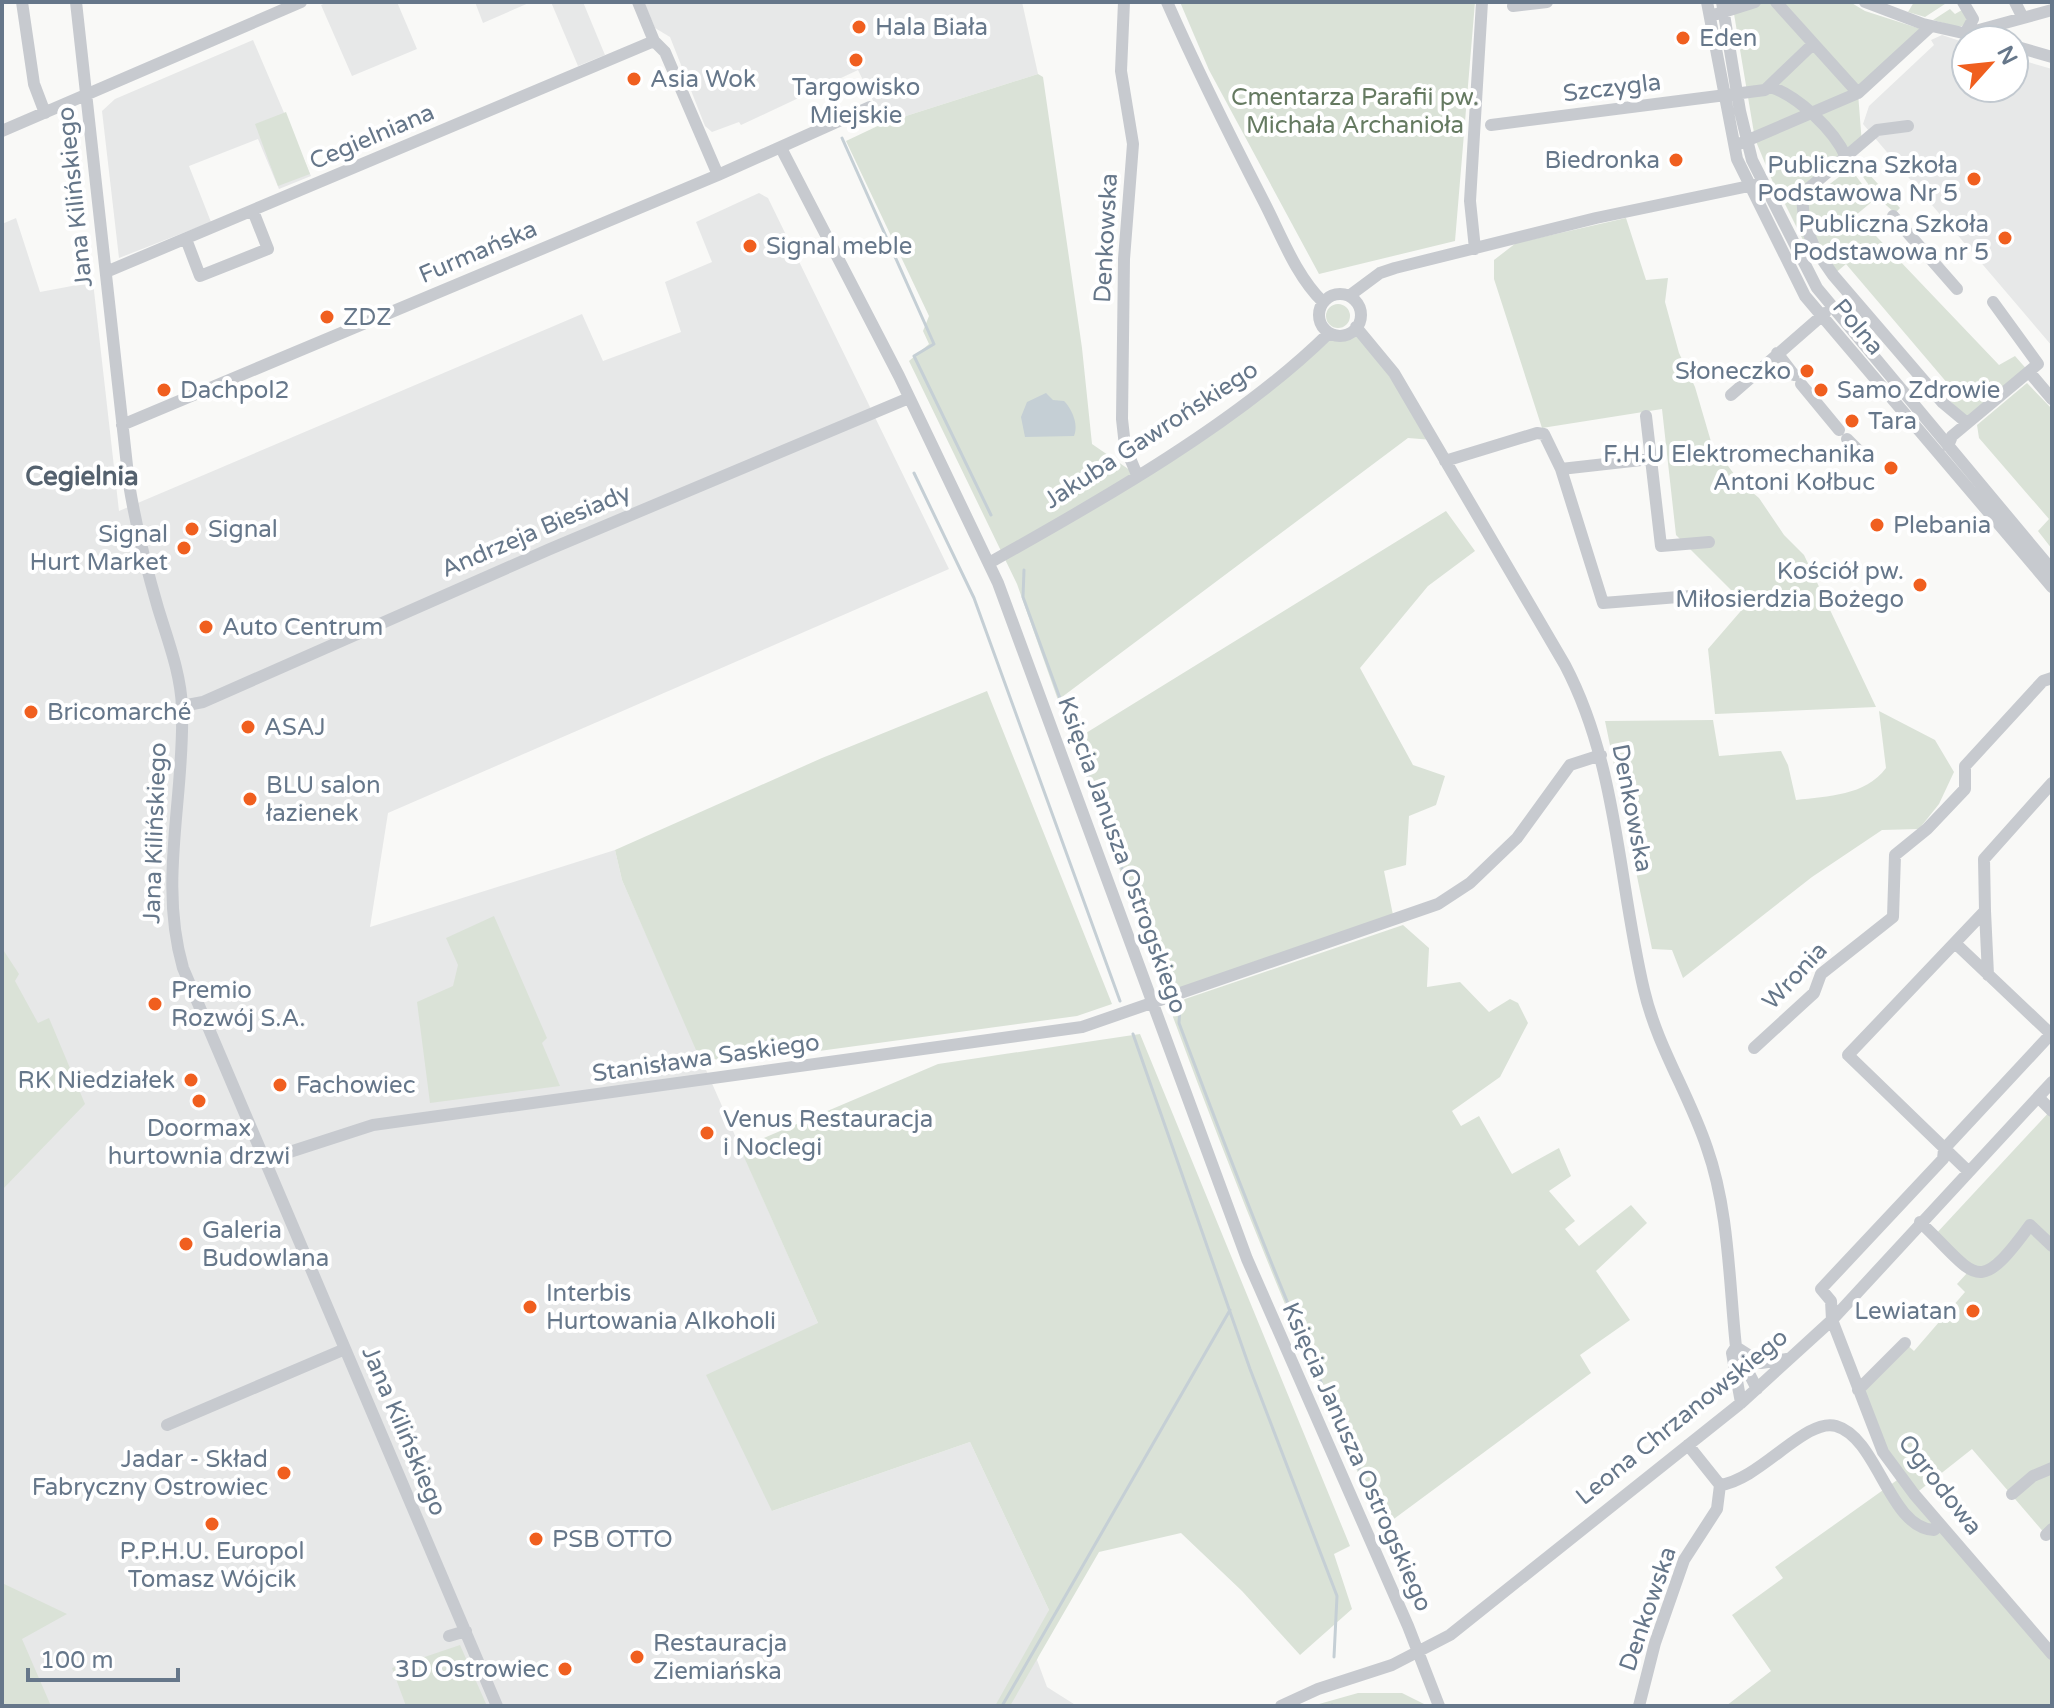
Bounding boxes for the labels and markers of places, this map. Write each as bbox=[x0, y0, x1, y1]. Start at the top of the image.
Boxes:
place label: Hala Biała bbox=[875, 13, 988, 42]
marker: Hala Biała bbox=[850, 18, 868, 36]
place label: Eden bbox=[1699, 24, 1757, 53]
marker: Eden bbox=[1674, 29, 1692, 47]
marker: Targowisko Miejskie bbox=[847, 51, 865, 69]
place label: Asia Wok bbox=[650, 65, 756, 94]
marker: Asia Wok bbox=[625, 70, 643, 88]
place label: Targowisko Miejskie bbox=[792, 73, 920, 130]
place label: Biedronka bbox=[1544, 146, 1660, 175]
marker: Biedronka bbox=[1667, 151, 1685, 169]
place label: Publiczna Szkoła Podstawowa Nr 5 bbox=[1757, 151, 1958, 208]
marker: Publiczna Szkoła Podstawowa Nr 5 bbox=[1965, 170, 1983, 188]
place label: Publiczna Szkoła Podstawowa nr 5 bbox=[1793, 210, 1989, 267]
marker: Publiczna Szkoła Podstawowa nr 5 bbox=[1996, 229, 2014, 247]
place label: Signal meble bbox=[766, 232, 912, 261]
marker: Signal meble bbox=[741, 237, 759, 255]
place label: ZDZ bbox=[343, 303, 392, 332]
marker: ZDZ bbox=[318, 308, 336, 326]
place label: Słoneczko bbox=[1675, 357, 1791, 386]
marker: Słoneczko bbox=[1798, 362, 1816, 380]
place label: Dachpol2 bbox=[180, 376, 289, 405]
place label: Samo Zdrowie bbox=[1837, 376, 2000, 405]
marker: Dachpol2 bbox=[155, 381, 173, 399]
marker: Samo Zdrowie bbox=[1812, 381, 1830, 399]
place label: Tara bbox=[1868, 407, 1917, 436]
marker: Tara bbox=[1843, 412, 1861, 430]
place label: F.H.U Elektromechanika Antoni Kołbuc bbox=[1603, 440, 1875, 497]
marker: F.H.U Elektromechanika Antoni Kołbuc bbox=[1882, 459, 1900, 477]
place label: Plebania bbox=[1893, 511, 1991, 540]
place label: Signal bbox=[208, 515, 278, 544]
marker: Plebania bbox=[1868, 516, 1886, 534]
place label: Signal Hurt Market bbox=[29, 520, 168, 577]
marker: Signal bbox=[183, 520, 201, 538]
marker: Signal Hurt Market bbox=[175, 539, 193, 557]
place label: Kościół pw. Miłosierdzia Bożego bbox=[1675, 557, 1904, 614]
marker: Kościół pw. Miłosierdzia Bożego bbox=[1911, 576, 1929, 594]
place label: Auto Centrum bbox=[222, 613, 383, 642]
marker: Auto Centrum bbox=[197, 618, 215, 636]
place label: Bricomarché bbox=[47, 698, 191, 727]
marker: Bricomarché bbox=[22, 703, 40, 721]
place label: ASAJ bbox=[264, 713, 326, 742]
marker: ASAJ bbox=[239, 718, 257, 736]
place label: BLU salon łazienek bbox=[266, 771, 381, 828]
marker: BLU salon łazienek bbox=[241, 790, 259, 808]
place label: Premio Rozwój S.A. bbox=[171, 976, 306, 1033]
marker: Premio Rozwój S.A. bbox=[146, 995, 164, 1013]
place label: RK Niedziałek bbox=[18, 1066, 175, 1095]
marker: RK Niedziałek bbox=[182, 1071, 200, 1089]
place label: Fachowiec bbox=[296, 1071, 415, 1100]
marker: Fachowiec bbox=[271, 1076, 289, 1094]
marker: Doormax hurtownia drzwi bbox=[190, 1092, 208, 1110]
place label: Venus Restauracja i Noclegi bbox=[723, 1105, 933, 1162]
place label: Doormax hurtownia drzwi bbox=[108, 1114, 290, 1171]
marker: Venus Restauracja i Noclegi bbox=[698, 1124, 716, 1142]
place label: Galeria Budowlana bbox=[202, 1216, 329, 1273]
marker: Galeria Budowlana bbox=[177, 1235, 195, 1253]
place label: Interbis Hurtowania Alkoholi bbox=[546, 1279, 776, 1336]
place label: Lewiatan bbox=[1854, 1297, 1957, 1326]
marker: Interbis Hurtowania Alkoholi bbox=[521, 1298, 539, 1316]
marker: Lewiatan bbox=[1964, 1302, 1982, 1320]
place label: Jadar - Skład Fabryczny Ostrowiec bbox=[32, 1445, 268, 1502]
marker: Jadar - Skład Fabryczny Ostrowiec bbox=[275, 1464, 293, 1482]
marker: P.P.H.U. Europol Tomasz Wójcik bbox=[203, 1515, 221, 1533]
place label: PSB OTTO bbox=[552, 1525, 673, 1554]
marker: PSB OTTO bbox=[527, 1530, 545, 1548]
place label: P.P.H.U. Europol Tomasz Wójcik bbox=[120, 1537, 304, 1594]
place label: Restauracja Ziemiańska bbox=[653, 1629, 787, 1686]
marker: Restauracja Ziemiańska bbox=[628, 1648, 646, 1666]
place label: 3D Ostrowiec bbox=[395, 1655, 549, 1684]
marker: 3D Ostrowiec bbox=[556, 1660, 574, 1678]

